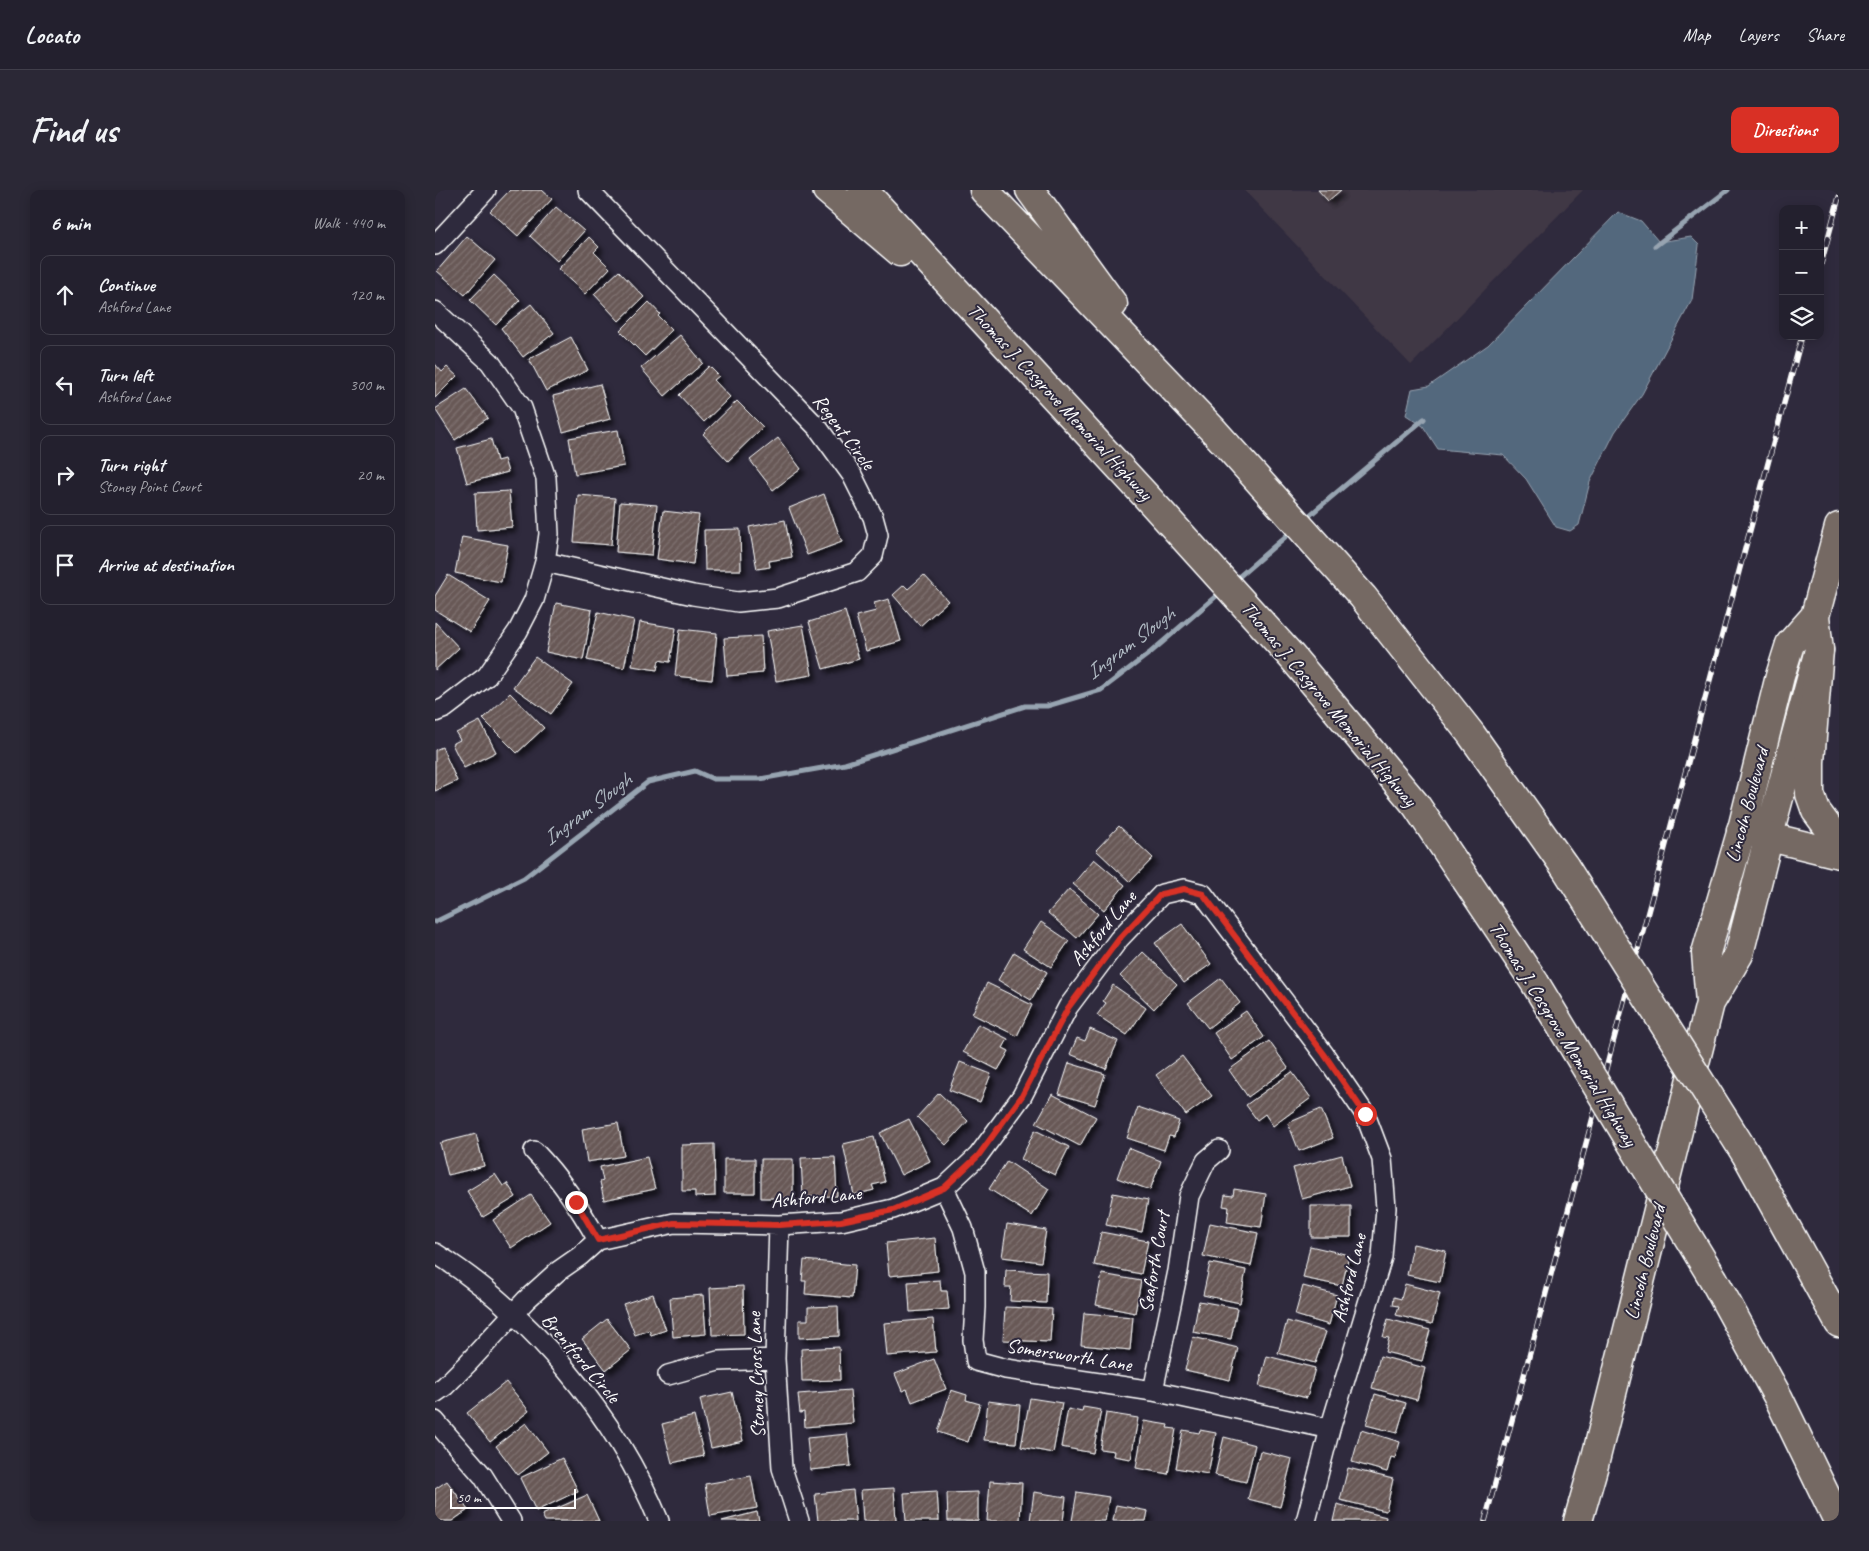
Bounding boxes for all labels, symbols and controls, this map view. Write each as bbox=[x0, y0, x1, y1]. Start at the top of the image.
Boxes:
text: Locato bbox=[25, 20, 79, 50]
text: Map bbox=[1683, 24, 1711, 46]
text: Layers bbox=[1739, 24, 1778, 46]
text: Share bbox=[1806, 24, 1844, 46]
button: Directions bbox=[1731, 107, 1839, 153]
text: Find us bbox=[30, 108, 117, 153]
map controls bbox=[1779, 205, 1824, 340]
button: + bbox=[1779, 205, 1824, 250]
text: 6 min bbox=[50, 210, 91, 236]
text: Walk · 440 m bbox=[313, 213, 385, 233]
button: − bbox=[1779, 250, 1824, 295]
text: Continue bbox=[98, 273, 155, 297]
icon: ahead bbox=[51, 281, 79, 309]
text: 120 m bbox=[350, 285, 384, 305]
button: layers bbox=[1779, 295, 1824, 340]
text: Ashford Lane bbox=[98, 297, 170, 317]
street label: Thomas J. Cosgrove Memorial Highway bbox=[962, 298, 1159, 506]
text: Turn left bbox=[98, 363, 153, 387]
icon: left bbox=[51, 371, 79, 399]
text: 300 m bbox=[350, 375, 384, 395]
text: Ashford Lane bbox=[98, 387, 170, 407]
street label: Regent Circle bbox=[807, 389, 881, 476]
text: Turn right bbox=[98, 453, 165, 477]
icon: right bbox=[51, 461, 79, 489]
text: 20 m bbox=[357, 465, 384, 485]
text: Stoney Point Court bbox=[98, 477, 201, 497]
icon: arrive bbox=[51, 551, 79, 579]
text: Arrive at destination bbox=[98, 553, 234, 577]
street label: Thomas J. Cosgrove Memorial Highway bbox=[1236, 596, 1423, 813]
water label: Ingram Slough bbox=[1080, 600, 1181, 685]
street label: Lincoln Boulevard bbox=[1720, 742, 1775, 865]
water label: Ingram Slough bbox=[537, 766, 638, 851]
street label: Ashford Lane bbox=[1064, 884, 1143, 971]
street label: Thomas J. Cosgrove Memorial Highway bbox=[1484, 917, 1643, 1152]
route start bbox=[1354, 1103, 1377, 1126]
street label: Ashford Lane bbox=[770, 1180, 864, 1213]
route end bbox=[565, 1191, 588, 1214]
street label: Lincoln Boulevard bbox=[1619, 1199, 1672, 1322]
street label: Seaforth Court bbox=[1133, 1206, 1176, 1315]
street label: Ashford Lane bbox=[1326, 1230, 1372, 1325]
street label: Brentford Circle bbox=[536, 1308, 627, 1409]
street label: Stoney Cross Lane bbox=[741, 1310, 771, 1438]
street label: Somersworth Lane bbox=[1005, 1333, 1135, 1377]
scale bar bbox=[450, 1486, 576, 1509]
text: 50 m bbox=[457, 1489, 481, 1506]

